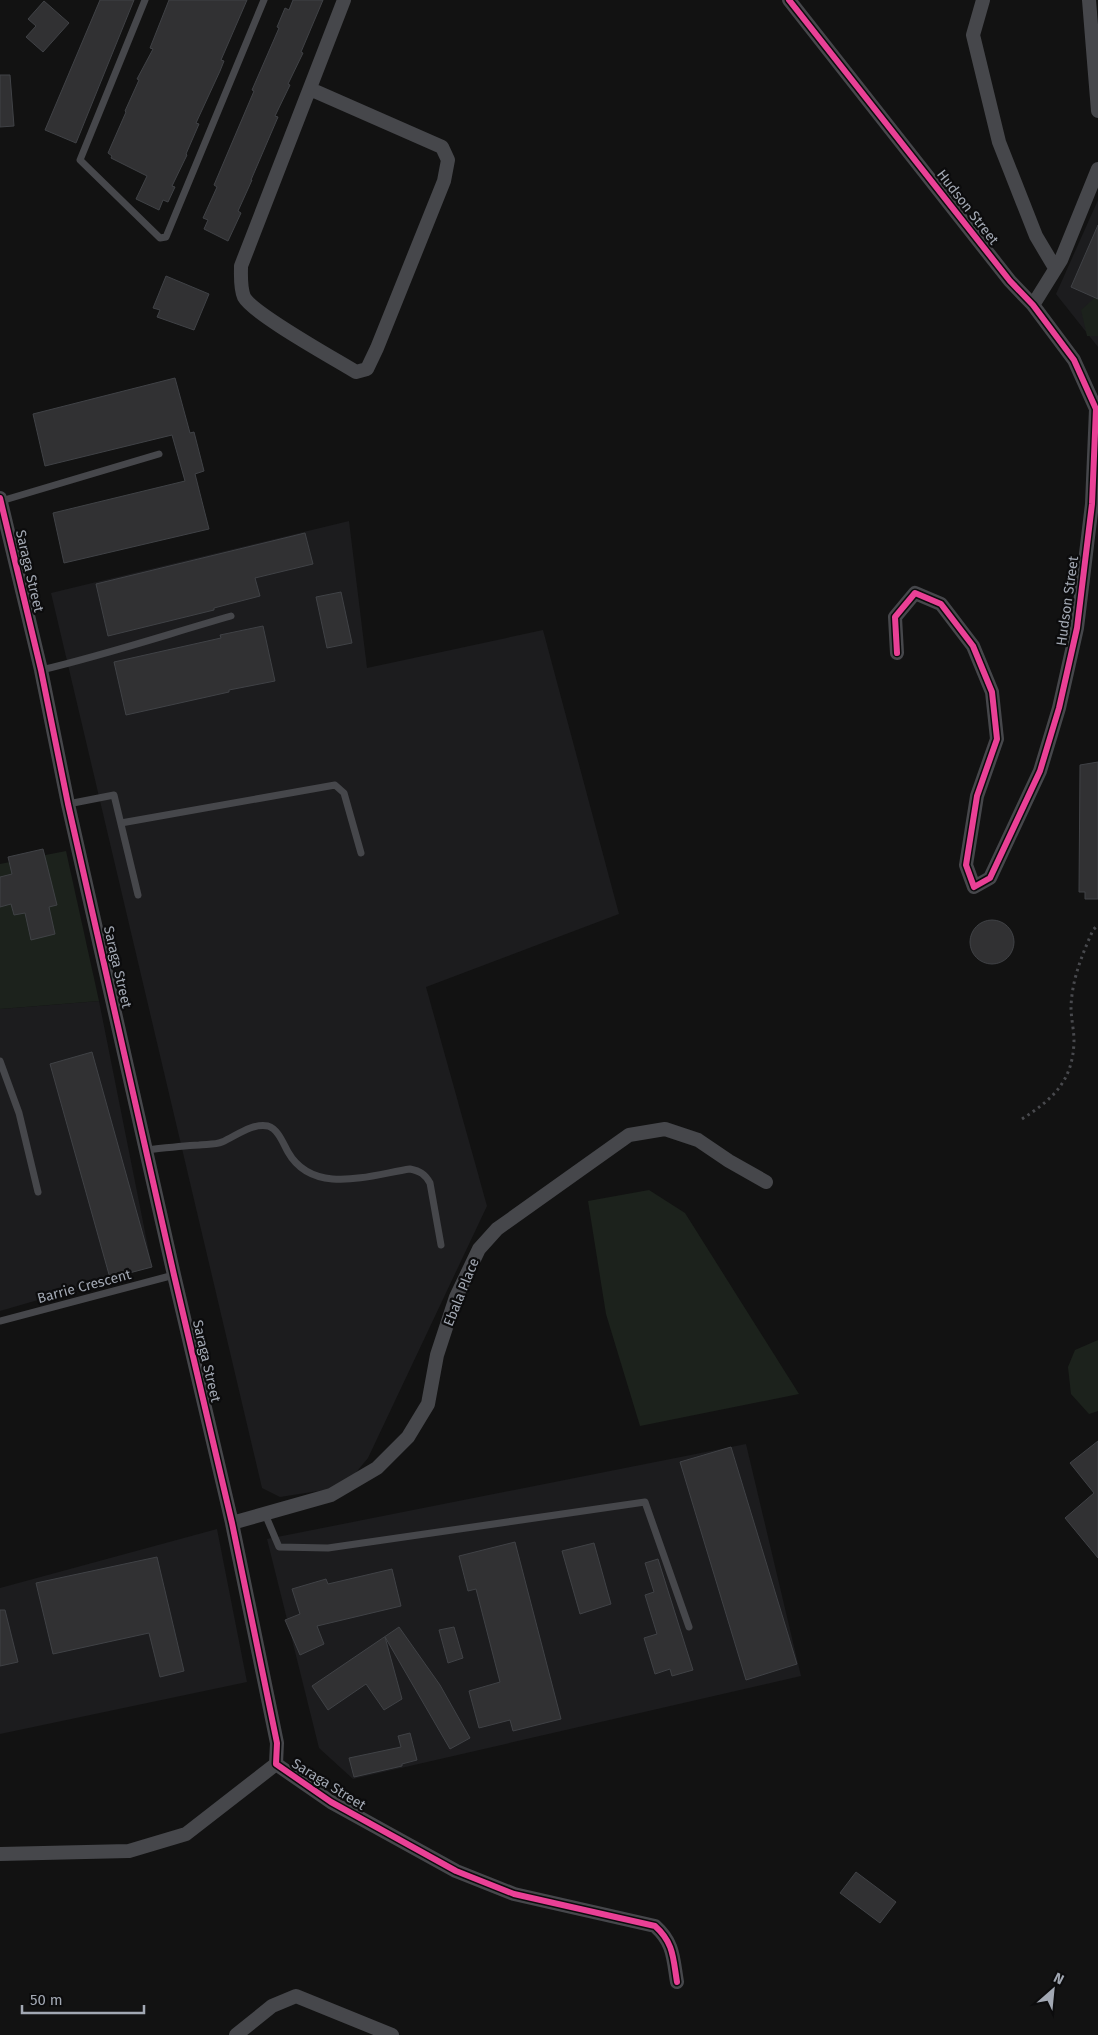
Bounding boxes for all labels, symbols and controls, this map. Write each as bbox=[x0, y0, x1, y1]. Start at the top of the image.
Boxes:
street label: Hudson Street bbox=[933, 166, 1003, 249]
street label: Saraga Street bbox=[12, 528, 47, 615]
street label: Hudson Street bbox=[1053, 554, 1082, 647]
street label: Saraga Street bbox=[100, 924, 135, 1011]
street label: Ebala Place bbox=[440, 1256, 483, 1329]
street label: Barrie Crescent bbox=[35, 1266, 134, 1307]
street label: Saraga Street bbox=[189, 1318, 224, 1405]
street label: Saraga Street bbox=[289, 1755, 370, 1814]
north arrow bbox=[1028, 1965, 1078, 2015]
text: N bbox=[1051, 1969, 1067, 1989]
scale bar bbox=[22, 1982, 145, 2014]
text: 50 m bbox=[30, 1991, 63, 2009]

